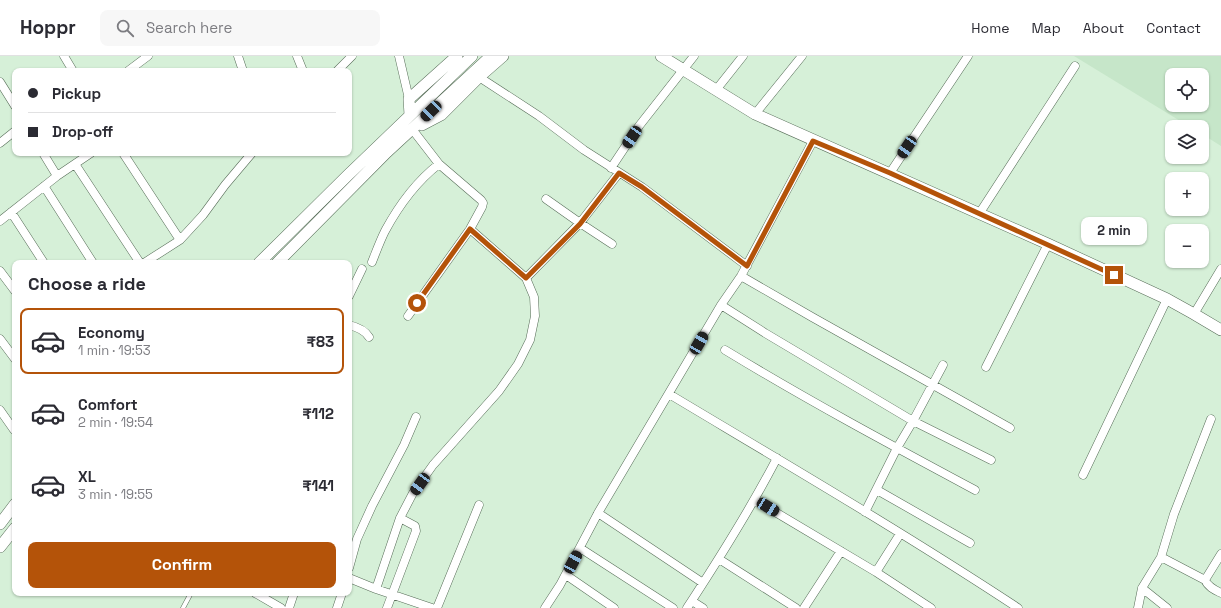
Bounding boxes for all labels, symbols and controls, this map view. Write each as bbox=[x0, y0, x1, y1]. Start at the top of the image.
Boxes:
search box bbox=[100, 10, 380, 46]
text: Hoppr bbox=[20, 15, 76, 40]
icon: search bbox=[114, 17, 136, 39]
text: Search here bbox=[146, 18, 232, 37]
text: Home bbox=[971, 19, 1009, 37]
text: Map bbox=[1031, 19, 1061, 37]
text: About bbox=[1083, 19, 1124, 37]
text: Contact bbox=[1146, 19, 1201, 37]
map controls bbox=[1165, 68, 1209, 268]
button: locate bbox=[1165, 68, 1209, 112]
text: Pickup bbox=[52, 84, 101, 103]
car bbox=[418, 98, 444, 124]
button: layers bbox=[1165, 120, 1209, 164]
text: Drop-off bbox=[52, 122, 113, 141]
car bbox=[620, 124, 644, 150]
car bbox=[895, 134, 919, 160]
button: + bbox=[1165, 172, 1209, 216]
callout: 2 min bbox=[1081, 217, 1147, 245]
text: 2 min bbox=[1097, 222, 1131, 239]
button: − bbox=[1165, 224, 1209, 268]
route end bbox=[1105, 266, 1123, 284]
text: Choose a ride bbox=[28, 272, 146, 295]
route start bbox=[408, 294, 426, 312]
icon: car bbox=[30, 323, 66, 359]
text: Economy bbox=[78, 323, 145, 342]
car bbox=[688, 330, 710, 356]
text: ₹83 bbox=[307, 332, 334, 351]
text: 1 min · 19:53 bbox=[78, 342, 151, 359]
icon: car bbox=[30, 395, 66, 431]
text: Comfort bbox=[78, 395, 138, 414]
text: ₹112 bbox=[302, 404, 334, 423]
text: 2 min · 19:54 bbox=[78, 414, 153, 431]
icon: car bbox=[30, 467, 66, 503]
text: XL bbox=[78, 467, 96, 486]
car bbox=[408, 471, 432, 497]
text: ₹141 bbox=[302, 476, 334, 495]
text: 3 min · 19:55 bbox=[78, 486, 153, 503]
car bbox=[755, 496, 781, 518]
button: Confirm bbox=[28, 542, 336, 588]
car bbox=[562, 549, 584, 575]

